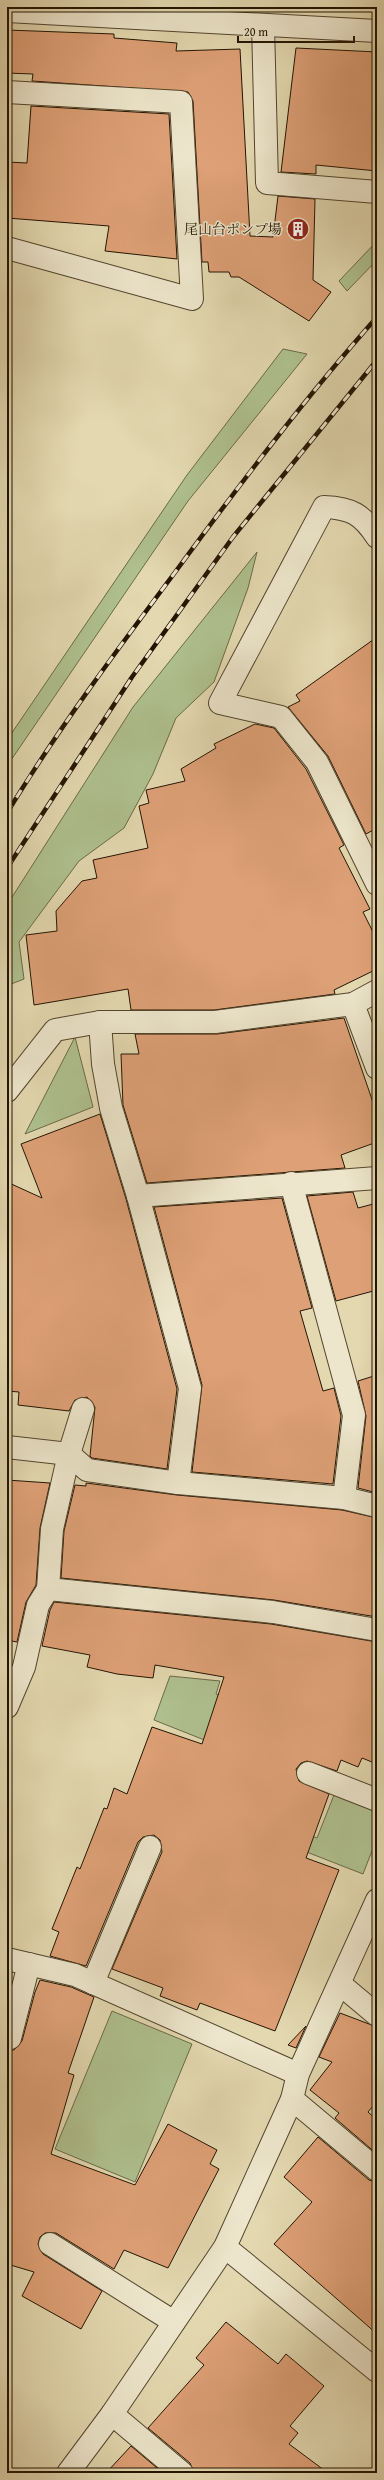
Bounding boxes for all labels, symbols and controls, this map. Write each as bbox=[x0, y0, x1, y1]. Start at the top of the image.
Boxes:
scale bar bbox=[238, 18, 354, 44]
text: 20 m bbox=[244, 23, 268, 40]
building icon: 尾山台ポンプ場 bbox=[285, 216, 311, 242]
place label: 尾山台ポンプ場 bbox=[184, 219, 282, 239]

